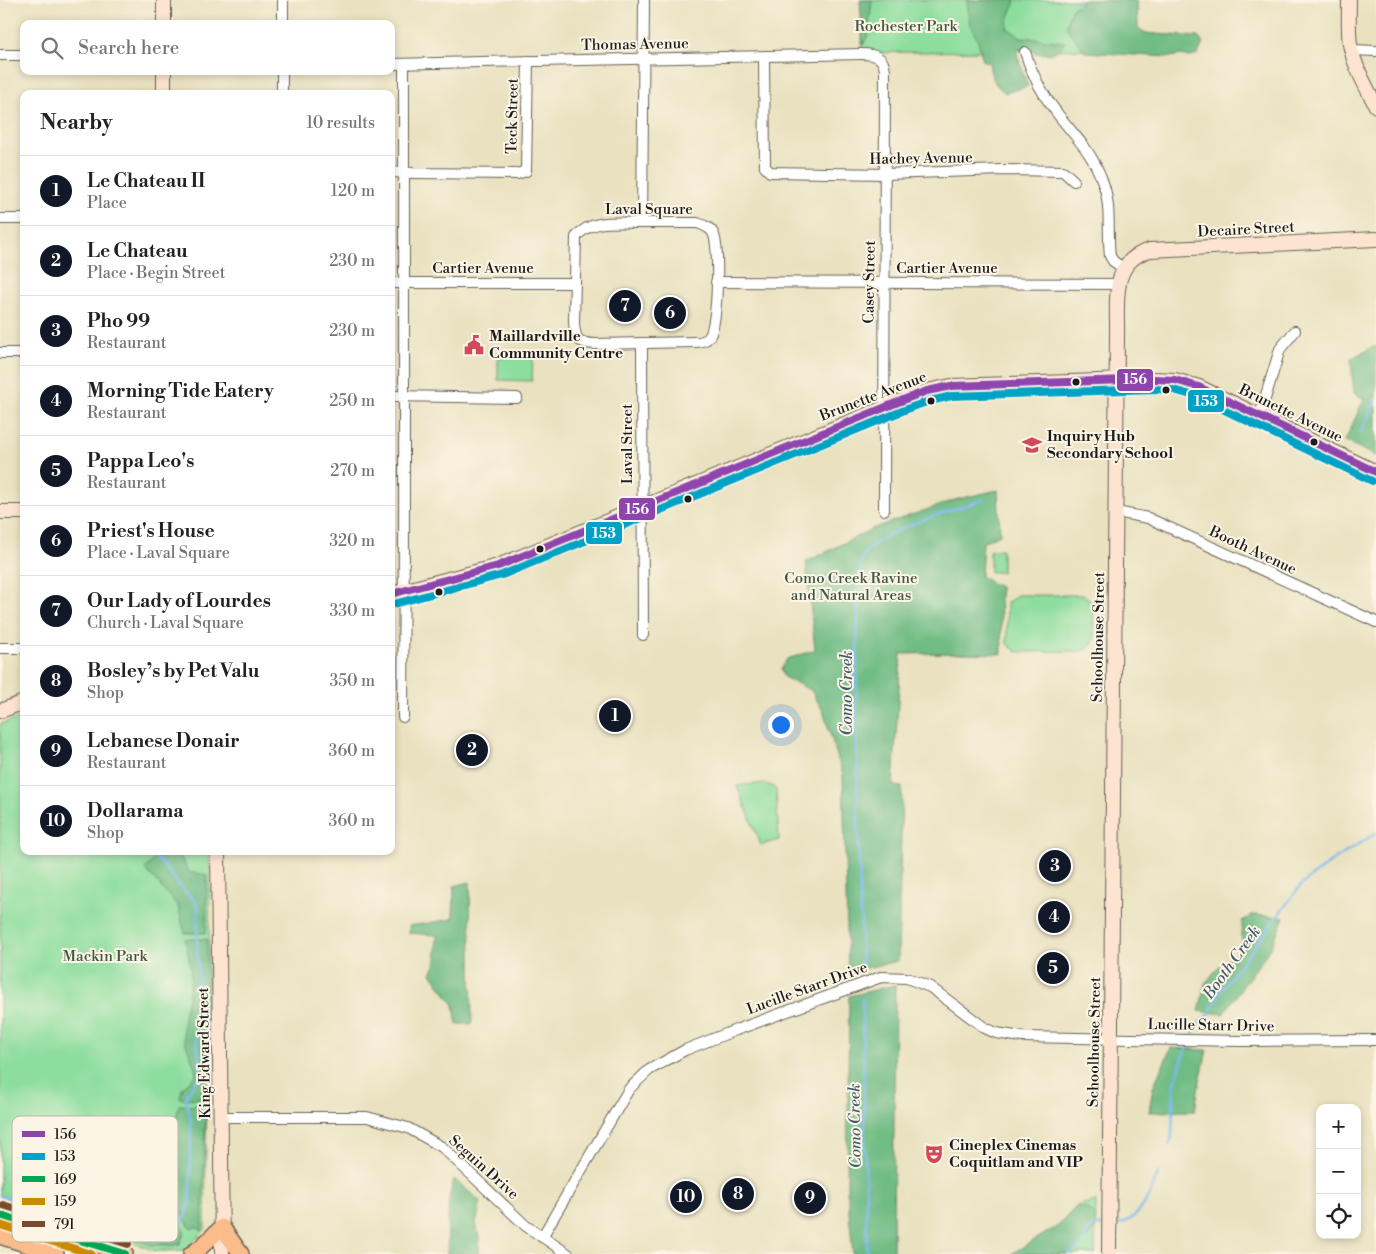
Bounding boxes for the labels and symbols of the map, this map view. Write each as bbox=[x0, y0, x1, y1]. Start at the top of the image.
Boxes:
park label: Rochester Park bbox=[855, 17, 959, 36]
street label: Thomas Avenue bbox=[581, 34, 689, 55]
street label: Teck Street bbox=[502, 77, 523, 154]
street label: Hachey Avenue bbox=[869, 148, 973, 169]
street label: Laval Square bbox=[605, 200, 693, 219]
street label: Decaire Street bbox=[1197, 217, 1296, 242]
street label: Casey Street bbox=[859, 240, 880, 324]
street label: Cartier Avenue bbox=[432, 259, 534, 278]
street label: Cartier Avenue bbox=[896, 259, 998, 278]
pin: 7 bbox=[609, 287, 641, 325]
pin: 6 bbox=[654, 294, 686, 332]
place label: Maillardville Community Centre bbox=[489, 327, 623, 363]
public building icon: Maillardville Community Centre bbox=[463, 334, 485, 356]
street label: Brunette Avenue bbox=[816, 367, 929, 426]
line badge: 156 bbox=[1116, 368, 1154, 392]
text: 156 bbox=[1123, 371, 1147, 389]
unlabelled marker bbox=[1071, 377, 1081, 387]
street label: Brunette Avenue bbox=[1235, 380, 1346, 447]
unlabelled marker bbox=[1161, 385, 1171, 395]
line badge: 153 bbox=[1187, 389, 1225, 413]
text: 153 bbox=[1194, 393, 1218, 411]
unlabelled marker bbox=[926, 396, 936, 406]
street label: Laval Street bbox=[618, 403, 637, 484]
place label: Inquiry Hub Secondary School bbox=[1047, 427, 1173, 463]
school or university icon: Inquiry Hub Secondary School bbox=[1021, 434, 1043, 456]
unlabelled marker bbox=[1309, 437, 1319, 447]
unlabelled marker bbox=[683, 494, 693, 504]
line badge: 156 bbox=[618, 497, 656, 521]
text: 156 bbox=[625, 501, 649, 519]
line badge: 153 bbox=[585, 521, 623, 545]
street label: Booth Avenue bbox=[1205, 522, 1300, 579]
text: 153 bbox=[592, 525, 616, 543]
unlabelled marker bbox=[535, 544, 545, 554]
park label: Como Creek Ravine and Natural Areas bbox=[784, 569, 918, 605]
street label: Schoolhouse Street bbox=[1088, 571, 1109, 702]
unlabelled marker bbox=[434, 587, 444, 597]
water label: Como Creek bbox=[837, 651, 857, 735]
pin: 1 bbox=[599, 697, 631, 735]
your location bbox=[768, 712, 794, 738]
pin: 2 bbox=[456, 731, 488, 769]
pin: 3 bbox=[1039, 847, 1071, 885]
pin: 4 bbox=[1038, 898, 1070, 936]
water label: Booth Creek bbox=[1198, 922, 1265, 1004]
park label: Mackin Park bbox=[63, 947, 148, 966]
pin: 5 bbox=[1037, 949, 1069, 987]
street label: Lucille Starr Drive bbox=[744, 958, 870, 1019]
street label: Schoolhouse Street bbox=[1084, 976, 1105, 1107]
street label: King Edward Street bbox=[194, 986, 215, 1119]
street label: Lucille Starr Drive bbox=[1147, 1015, 1275, 1036]
water label: Como Creek bbox=[844, 1083, 866, 1169]
legend bbox=[12, 1116, 178, 1242]
text: 156 bbox=[54, 1126, 77, 1144]
street label: Seguin Drive bbox=[445, 1131, 523, 1204]
place label: Cineplex Cinemas Coquitlam and VIP bbox=[949, 1136, 1083, 1172]
theatre icon: Cineplex Cinemas Coquitlam and VIP bbox=[923, 1143, 945, 1165]
text: 153 bbox=[54, 1148, 76, 1166]
text: 169 bbox=[54, 1171, 77, 1189]
pin: 8 bbox=[722, 1175, 754, 1213]
pin: 10 bbox=[670, 1178, 702, 1216]
pin: 9 bbox=[794, 1179, 826, 1217]
text: 159 bbox=[54, 1193, 76, 1211]
text: 791 bbox=[54, 1216, 75, 1234]

